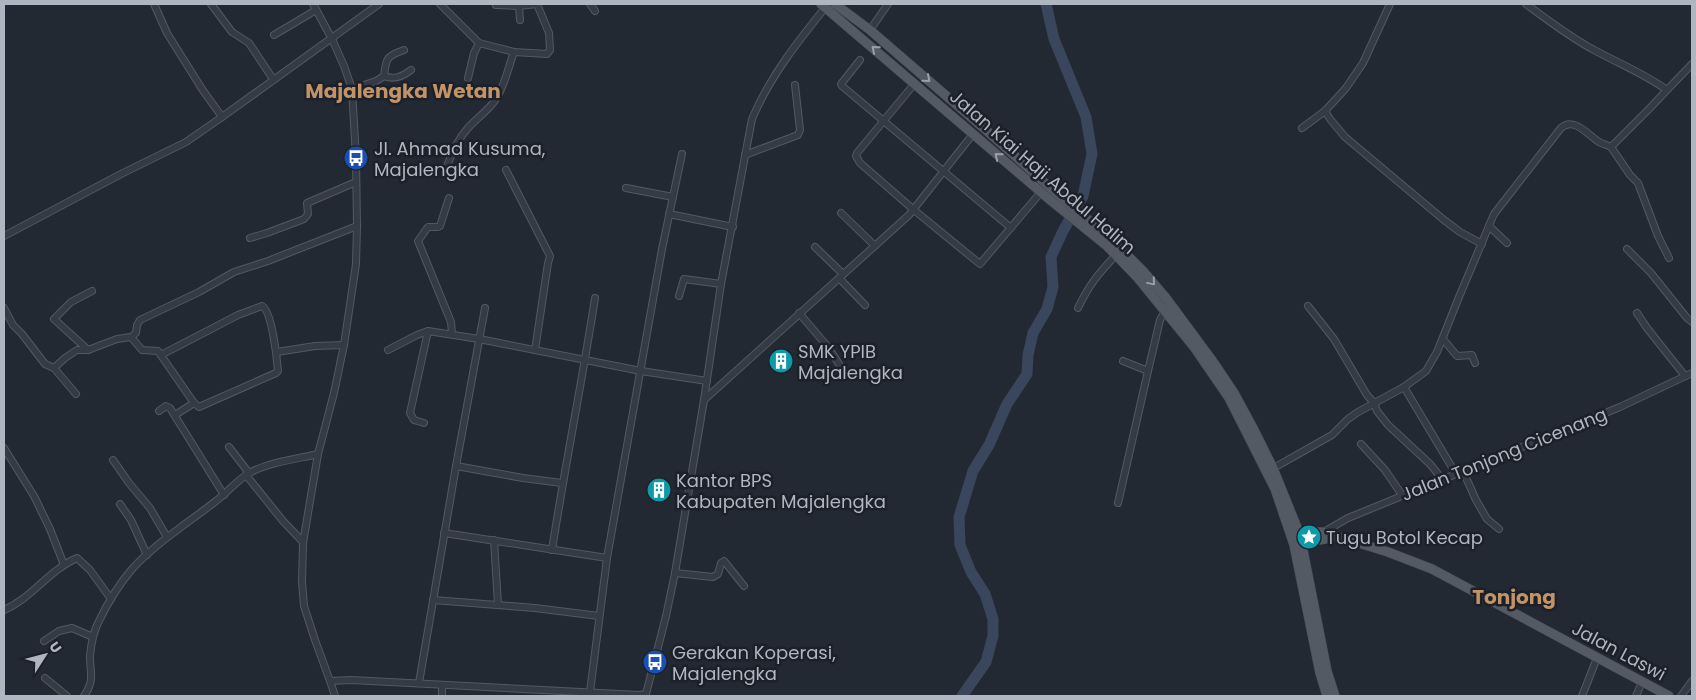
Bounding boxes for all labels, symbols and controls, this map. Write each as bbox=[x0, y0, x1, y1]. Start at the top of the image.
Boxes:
one-way arrow bbox=[872, 46, 881, 55]
one-way arrow bbox=[921, 73, 930, 82]
district label: Majalengka Wetan bbox=[305, 77, 501, 105]
street label: Jalan Kiai Haji Abdul Halim bbox=[945, 84, 1141, 260]
place label: Jl. Ahmad Kusuma, Majalengka bbox=[374, 136, 546, 182]
bus stop icon: Jl. Ahmad Kusuma, Majalengka bbox=[343, 145, 369, 171]
one-way arrow bbox=[995, 152, 1004, 161]
one-way arrow bbox=[1147, 276, 1156, 285]
place label: SMK YPIB Majalengka bbox=[798, 339, 903, 385]
building icon: SMK YPIB Majalengka bbox=[768, 348, 794, 374]
street label: Jalan Tonjong Cicenang bbox=[1397, 401, 1611, 507]
place label: Kantor BPS Kabupaten Majalengka bbox=[676, 468, 886, 514]
building icon: Kantor BPS Kabupaten Majalengka bbox=[646, 477, 672, 503]
place icon: Tugu Botol Kecap bbox=[1296, 524, 1322, 550]
place label: Tugu Botol Kecap bbox=[1326, 525, 1483, 550]
district label: Tonjong bbox=[1472, 583, 1556, 611]
street label: Jalan Laswi bbox=[1568, 616, 1670, 686]
north arrow bbox=[20, 630, 70, 680]
text: U bbox=[45, 637, 67, 657]
place label: Gerakan Koperasi, Majalengka bbox=[672, 640, 836, 686]
bus stop icon: Gerakan Koperasi, Majalengka bbox=[642, 649, 668, 675]

